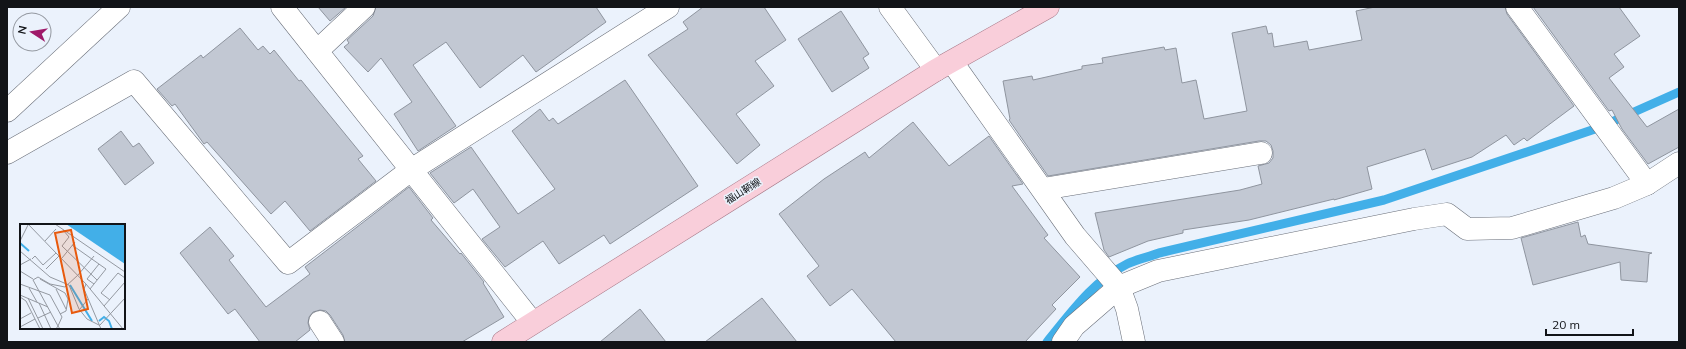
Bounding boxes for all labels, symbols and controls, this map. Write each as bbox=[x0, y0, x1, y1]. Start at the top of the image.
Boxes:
north arrow bbox=[12, 12, 52, 52]
text: N bbox=[15, 24, 30, 35]
street label: 福山鞆線 bbox=[723, 175, 763, 207]
inset map bbox=[20, 224, 125, 329]
scale bar bbox=[1546, 311, 1633, 337]
text: 20 m bbox=[1552, 317, 1580, 332]

